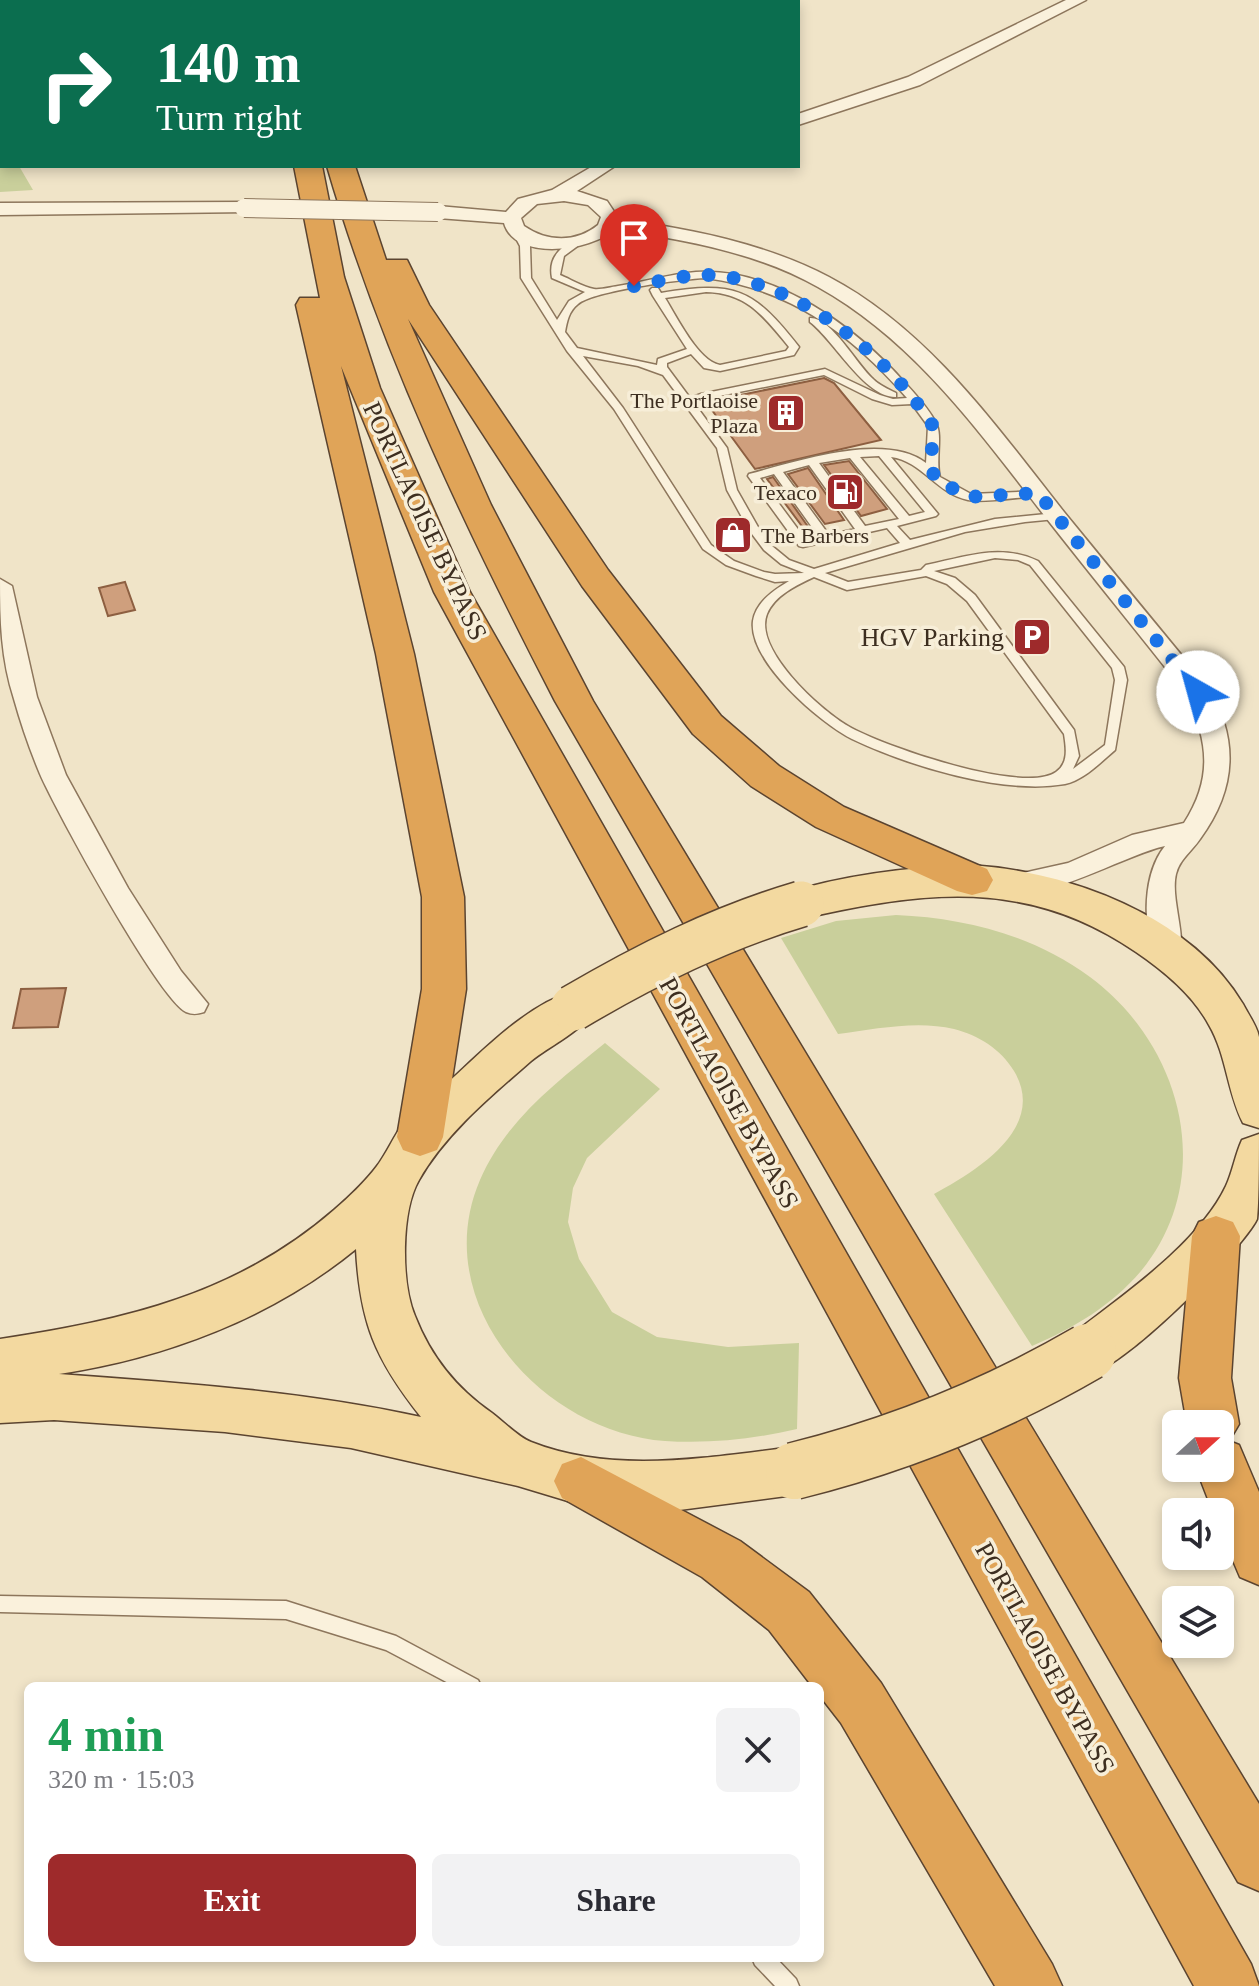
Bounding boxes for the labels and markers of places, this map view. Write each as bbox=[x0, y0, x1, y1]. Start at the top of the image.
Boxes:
pin bbox=[600, 204, 668, 286]
place label: The Portlaoise Plaza bbox=[630, 388, 758, 438]
building icon: The Portlaoise Plaza bbox=[765, 392, 807, 434]
fuel station icon: Texaco bbox=[824, 471, 866, 513]
place label: Texaco bbox=[754, 480, 817, 505]
shop icon: The Barbers bbox=[712, 514, 754, 556]
place label: The Barbers bbox=[761, 523, 869, 548]
parking icon: HGV Parking bbox=[1011, 616, 1053, 658]
place label: HGV Parking bbox=[861, 623, 1004, 652]

